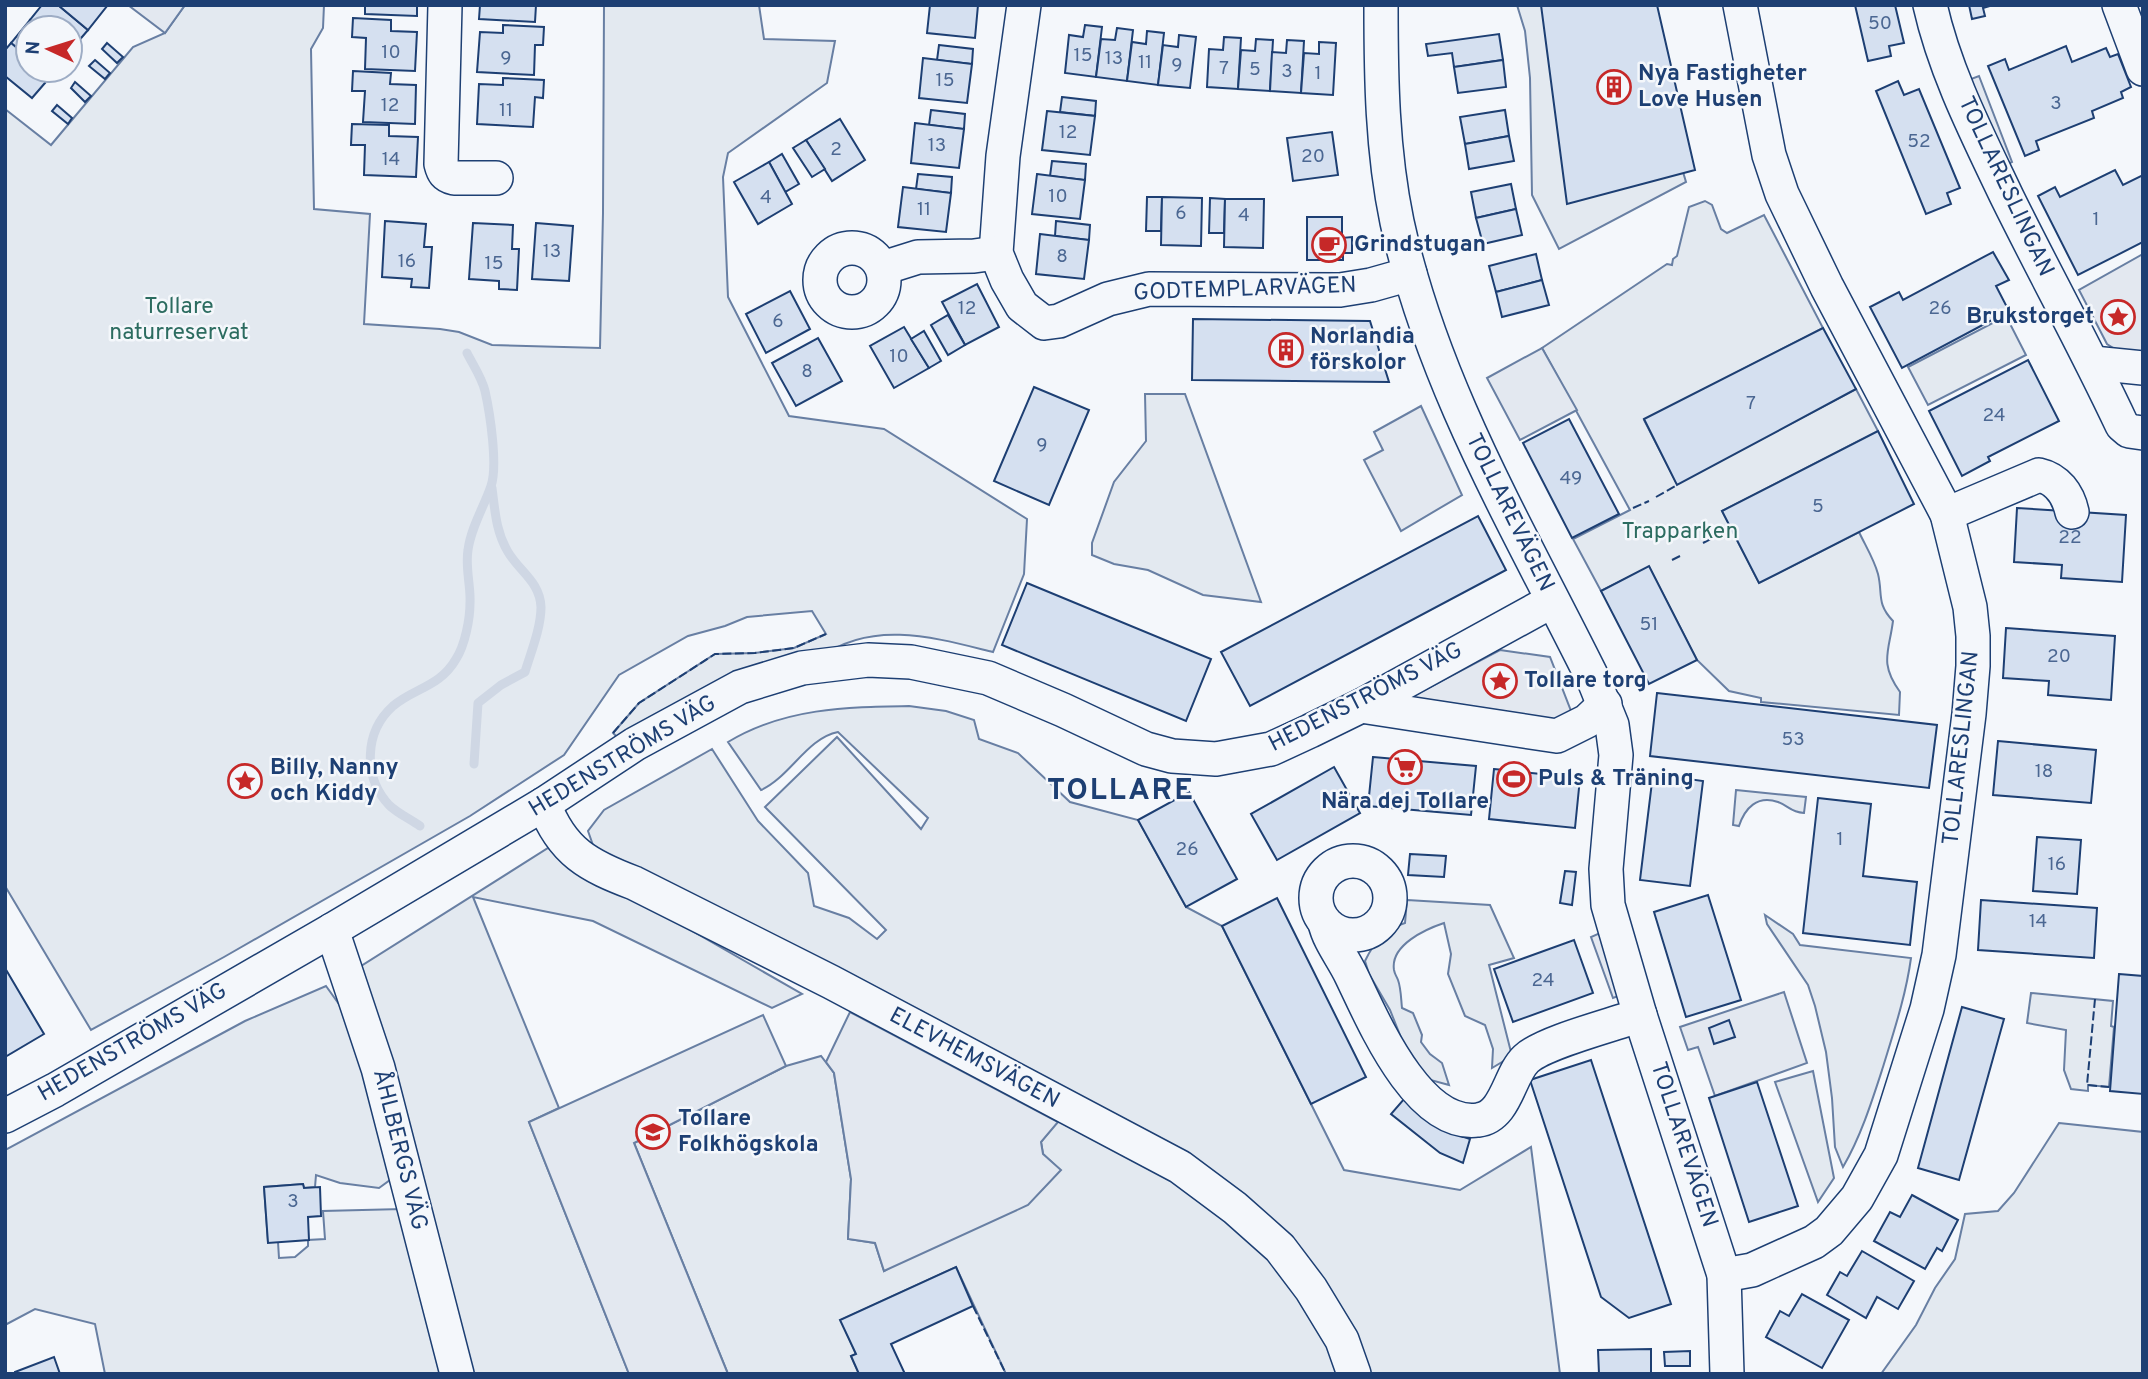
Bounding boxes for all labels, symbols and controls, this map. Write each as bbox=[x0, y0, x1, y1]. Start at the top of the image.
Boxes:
house number: 50 bbox=[1868, 12, 1892, 36]
north arrow bbox=[14, 14, 84, 84]
text: N bbox=[22, 40, 46, 56]
house number: 10 bbox=[381, 41, 401, 65]
house number: 15 bbox=[1074, 44, 1092, 68]
house number: 9 bbox=[500, 47, 512, 71]
house number: 13 bbox=[1105, 47, 1123, 71]
house number: 11 bbox=[1138, 51, 1152, 75]
house number: 9 bbox=[1171, 54, 1183, 78]
house number: 7 bbox=[1219, 57, 1229, 81]
house number: 5 bbox=[1249, 58, 1261, 82]
house number: 3 bbox=[1281, 60, 1293, 84]
place label: Nya Fastigheter Love Husen bbox=[1638, 60, 1807, 115]
house number: 1 bbox=[1314, 62, 1322, 86]
building icon: Nya Fastigheter Love Husen bbox=[1595, 68, 1633, 106]
house number: 15 bbox=[936, 69, 954, 93]
street label: TOLLARESLINGAN bbox=[1951, 92, 2059, 282]
house number: 3 bbox=[2050, 92, 2062, 116]
house number: 12 bbox=[381, 94, 399, 118]
house number: 11 bbox=[499, 99, 513, 123]
house number: 12 bbox=[1059, 121, 1077, 145]
house number: 52 bbox=[1907, 130, 1931, 154]
house number: 13 bbox=[928, 134, 946, 158]
house number: 2 bbox=[830, 138, 842, 162]
house number: 20 bbox=[1301, 145, 1325, 169]
house number: 14 bbox=[382, 148, 400, 172]
house number: 10 bbox=[1048, 185, 1068, 209]
house number: 4 bbox=[760, 186, 772, 210]
house number: 11 bbox=[917, 198, 931, 222]
house number: 6 bbox=[1175, 202, 1187, 226]
house number: 4 bbox=[1238, 204, 1250, 228]
house number: 1 bbox=[2092, 208, 2100, 232]
cafe icon: Grindstugan bbox=[1310, 226, 1348, 264]
place label: Grindstugan bbox=[1354, 231, 1486, 260]
house number: 13 bbox=[543, 240, 561, 264]
house number: 8 bbox=[1056, 245, 1068, 269]
house number: 16 bbox=[398, 250, 416, 274]
house number: 15 bbox=[485, 252, 503, 276]
street label: GODTEMPLARVÄGEN bbox=[1133, 271, 1357, 308]
park label: Tollare naturreservat bbox=[109, 293, 249, 348]
house number: 12 bbox=[958, 297, 976, 321]
house number: 26 bbox=[1929, 297, 1951, 321]
place icon: Brukstorget bbox=[2099, 298, 2137, 336]
place label: Brukstorget bbox=[1966, 303, 2094, 332]
house number: 6 bbox=[772, 310, 784, 334]
place label: Norlandia förskolor bbox=[1310, 323, 1415, 378]
building icon: Norlandia förskolor bbox=[1267, 331, 1305, 369]
house number: 10 bbox=[889, 345, 909, 369]
house number: 8 bbox=[801, 360, 813, 384]
house number: 7 bbox=[1746, 392, 1756, 416]
house number: 24 bbox=[1982, 404, 2006, 428]
street label: TOLLAREVÄGEN bbox=[1458, 429, 1561, 597]
house number: 9 bbox=[1036, 434, 1048, 458]
house number: 49 bbox=[1560, 467, 1582, 491]
house number: 5 bbox=[1812, 495, 1824, 519]
park label: Trapparken bbox=[1622, 518, 1738, 547]
house number: 22 bbox=[2058, 526, 2082, 550]
house number: 51 bbox=[1640, 613, 1658, 637]
street label: HEDENSTRÖMS VÄG bbox=[1264, 636, 1468, 759]
house number: 20 bbox=[2047, 645, 2071, 669]
street label: TOLLARESLINGAN bbox=[1937, 649, 1987, 847]
place icon: Tollare torg bbox=[1481, 662, 1519, 700]
place label: Tollare torg bbox=[1524, 667, 1647, 696]
street label: HEDENSTRÖMS VÄG bbox=[523, 689, 722, 824]
house number: 53 bbox=[1781, 728, 1805, 752]
supermarket icon: Nära dej Tollare bbox=[1386, 748, 1424, 786]
place label: Billy, Nanny och Kiddy bbox=[270, 754, 399, 809]
sports icon: Puls & Träning bbox=[1495, 760, 1533, 798]
house number: 18 bbox=[2035, 760, 2053, 784]
place icon: Billy, Nanny och Kiddy bbox=[226, 762, 264, 800]
place label: Puls & Träning bbox=[1538, 765, 1694, 794]
district label: TOLLARE bbox=[1047, 773, 1195, 810]
place label: Nära dej Tollare bbox=[1321, 788, 1489, 817]
house number: 1 bbox=[1836, 828, 1844, 852]
house number: 26 bbox=[1176, 838, 1198, 862]
house number: 16 bbox=[2048, 853, 2066, 877]
house number: 14 bbox=[2029, 910, 2047, 934]
house number: 24 bbox=[1531, 969, 1555, 993]
street label: HEDENSTRÖMS VÄG bbox=[33, 976, 233, 1109]
street label: ELEVHEMSVÄGEN bbox=[884, 1001, 1065, 1116]
street label: TOLLAREVÄGEN bbox=[1643, 1058, 1724, 1231]
street label: ÅHLBERGS VÄG bbox=[365, 1066, 434, 1234]
place label: Tollare Folkhögskola bbox=[678, 1105, 819, 1160]
school or university icon: Tollare Folkhögskola bbox=[634, 1113, 672, 1151]
house number: 3 bbox=[287, 1190, 299, 1214]

